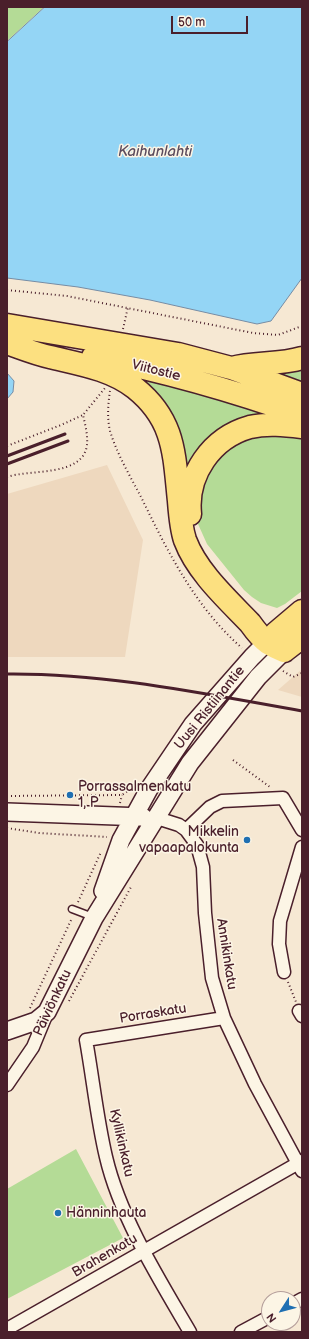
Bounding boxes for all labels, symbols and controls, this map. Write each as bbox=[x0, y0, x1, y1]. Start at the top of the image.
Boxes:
scale bar bbox=[173, 8, 250, 34]
text: 50 m bbox=[178, 15, 205, 30]
water label: Kaihunlahti bbox=[118, 143, 192, 161]
street label: Viitostie bbox=[130, 357, 182, 385]
street label: Uusi Ristiinantie bbox=[171, 663, 249, 753]
place label: Porrassalmenkatu 1, P bbox=[78, 779, 191, 812]
marker: Porrassalmenkatu 1, P bbox=[65, 790, 75, 800]
place label: Mikkelin vapaapalokunta bbox=[139, 824, 239, 856]
marker: Mikkelin vapaapalokunta bbox=[242, 835, 252, 845]
street label: Annikinkatu bbox=[212, 917, 240, 991]
street label: Päiviönkatu bbox=[30, 967, 76, 1039]
street label: Porraskatu bbox=[118, 1000, 188, 1028]
street label: Kyllikinkatu bbox=[105, 1107, 137, 1179]
place label: Hänninhauta bbox=[66, 1205, 146, 1221]
marker: Hänninhauta bbox=[53, 1208, 63, 1218]
street label: Brahenkatu bbox=[69, 1231, 141, 1281]
north arrow bbox=[261, 1291, 301, 1331]
text: N bbox=[264, 1311, 279, 1325]

